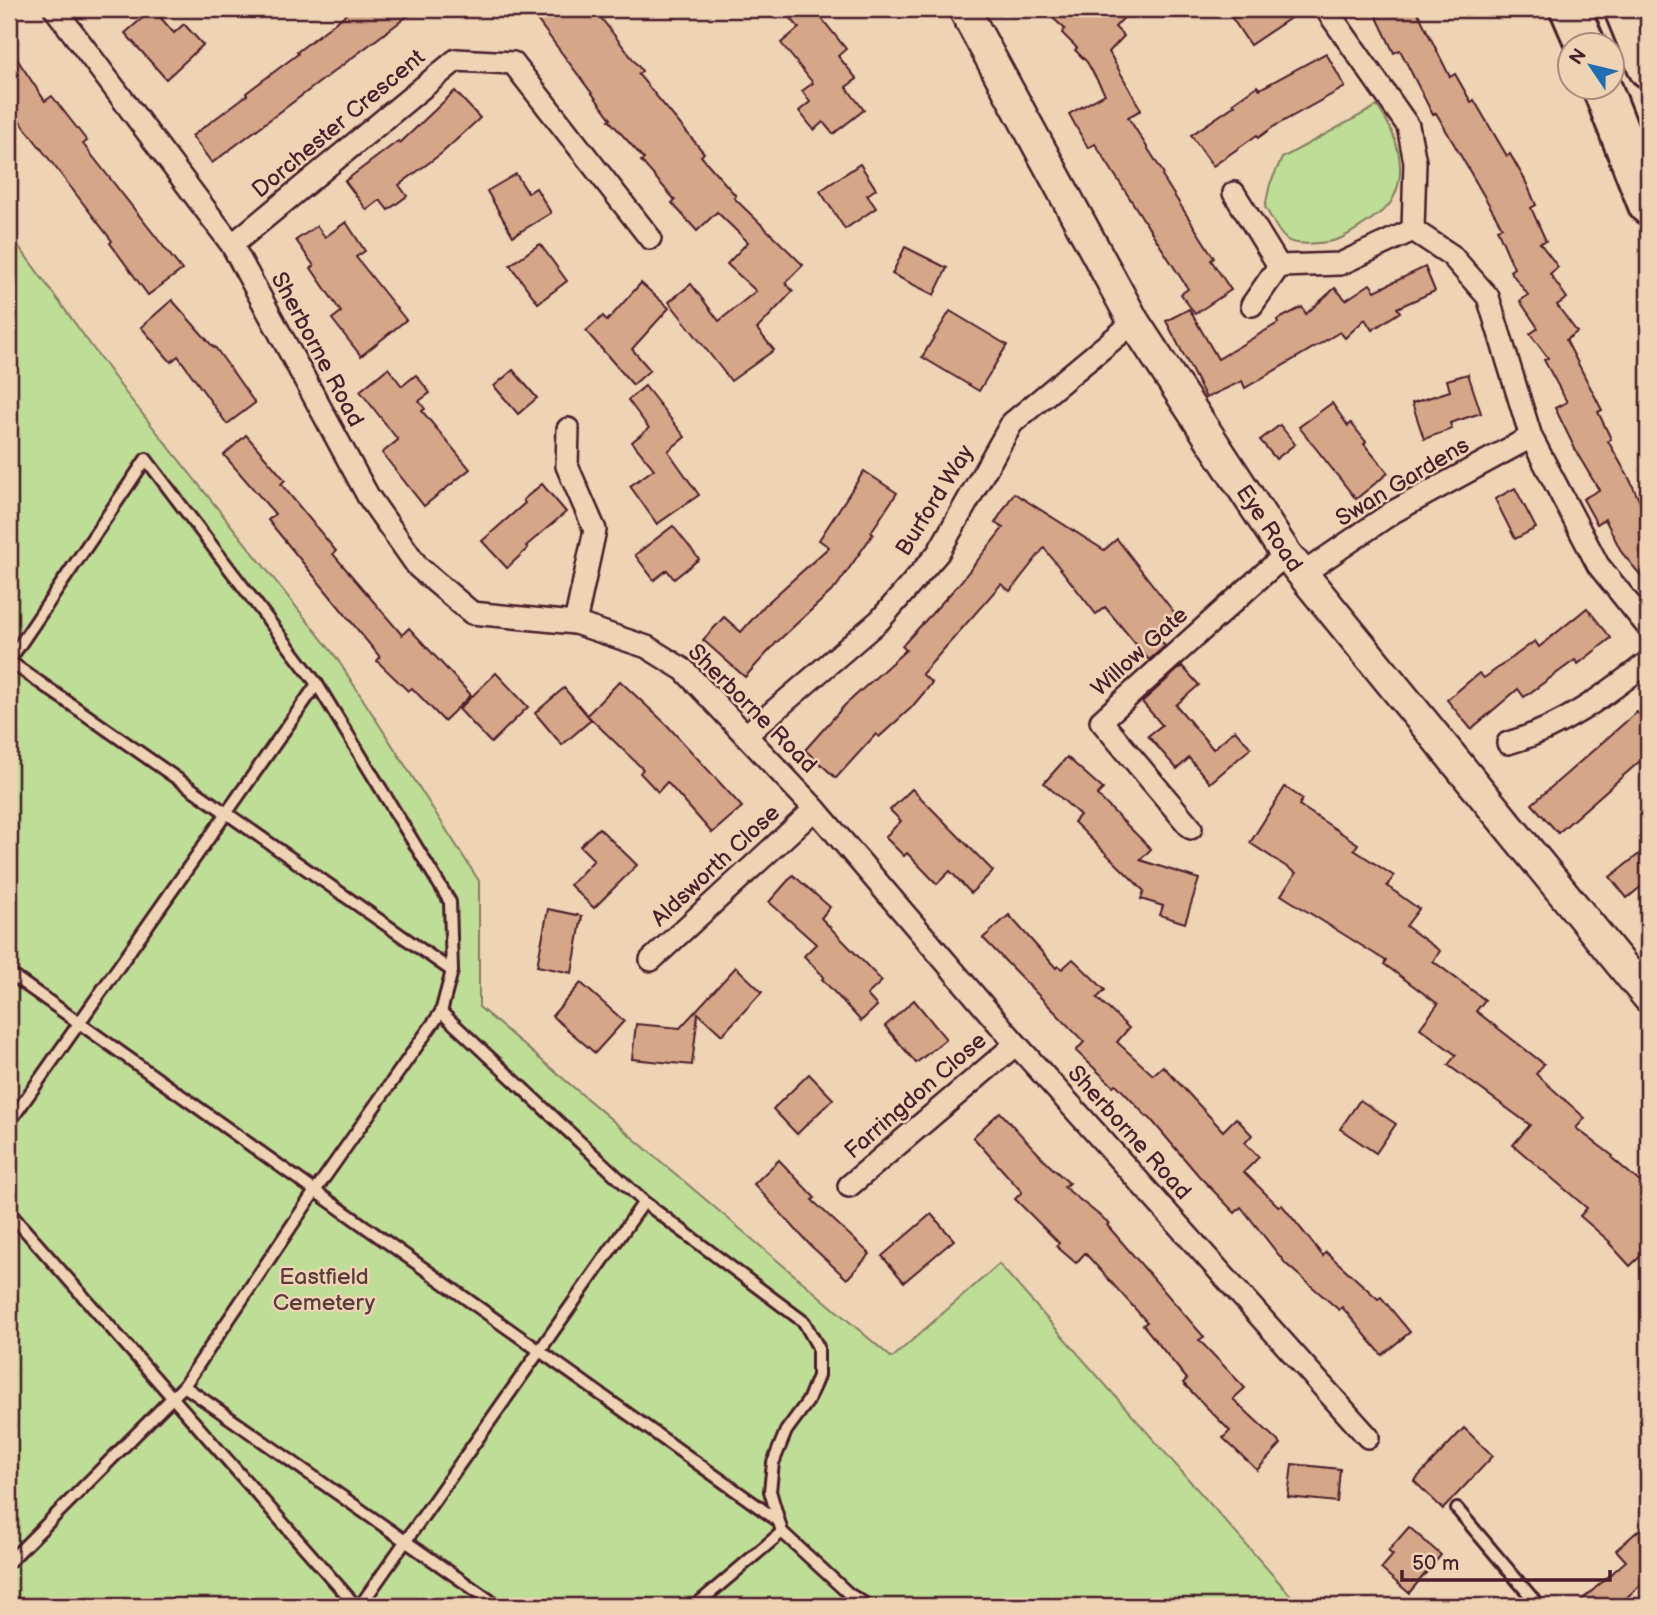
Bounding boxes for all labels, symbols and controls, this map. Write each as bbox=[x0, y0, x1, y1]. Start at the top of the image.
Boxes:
north arrow bbox=[1556, 32, 1626, 102]
street label: Dorchester Crescent bbox=[247, 43, 431, 204]
text: N bbox=[1565, 45, 1592, 70]
street label: Sherborne Road bbox=[265, 267, 370, 432]
street label: Swan Gardens bbox=[1331, 431, 1474, 533]
street label: Burford Way bbox=[890, 439, 980, 561]
street label: Eye Road bbox=[1230, 479, 1309, 578]
street label: Willow Gate bbox=[1086, 601, 1194, 702]
street label: Sherborne Road bbox=[682, 638, 823, 779]
street label: Aldsworth Close bbox=[646, 799, 786, 933]
street label: Farringdon Close bbox=[839, 1026, 992, 1165]
street label: Sherborne Road bbox=[1062, 1060, 1197, 1206]
park label: Eastfield Cemetery bbox=[273, 1263, 376, 1317]
scale bar bbox=[1402, 1538, 1610, 1582]
text: 50 m bbox=[1412, 1551, 1459, 1576]

